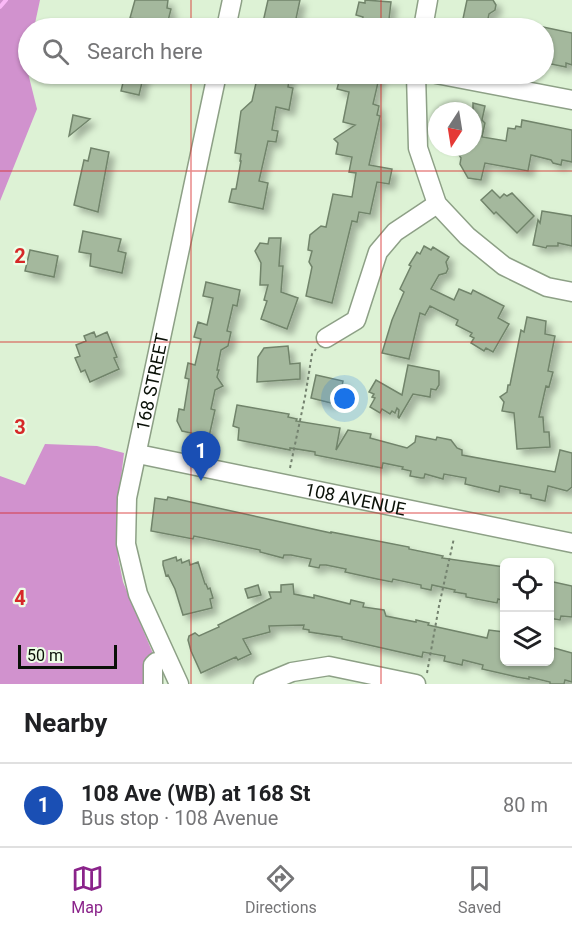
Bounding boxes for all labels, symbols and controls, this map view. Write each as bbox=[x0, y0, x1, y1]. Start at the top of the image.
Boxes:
search box bbox=[18, 18, 554, 84]
icon: search bbox=[39, 35, 72, 68]
text: Search here bbox=[87, 39, 203, 64]
north arrow bbox=[428, 102, 482, 156]
text: 2 bbox=[14, 244, 26, 268]
street label: 168 STREET bbox=[131, 331, 172, 432]
your location bbox=[330, 384, 359, 413]
text: 3 bbox=[14, 415, 26, 439]
pin: 1 bbox=[182, 432, 220, 481]
street label: 108 AVENUE bbox=[303, 478, 408, 519]
map controls bbox=[500, 558, 554, 666]
button: locate bbox=[500, 558, 554, 612]
text: 4 bbox=[14, 586, 26, 610]
button: layers bbox=[500, 612, 554, 666]
scale bar bbox=[18, 642, 117, 670]
text: 50 m bbox=[27, 646, 63, 665]
text: Nearby bbox=[24, 708, 107, 738]
text: 108 Ave (WB) at 168 St bbox=[81, 781, 310, 806]
text: 1 bbox=[38, 793, 49, 817]
text: 80 m bbox=[503, 793, 548, 817]
text: Bus stop · 108 Avenue bbox=[81, 806, 278, 830]
tab: Map bbox=[71, 862, 104, 917]
tab: Directions bbox=[245, 862, 317, 917]
tab: Saved bbox=[458, 862, 501, 917]

